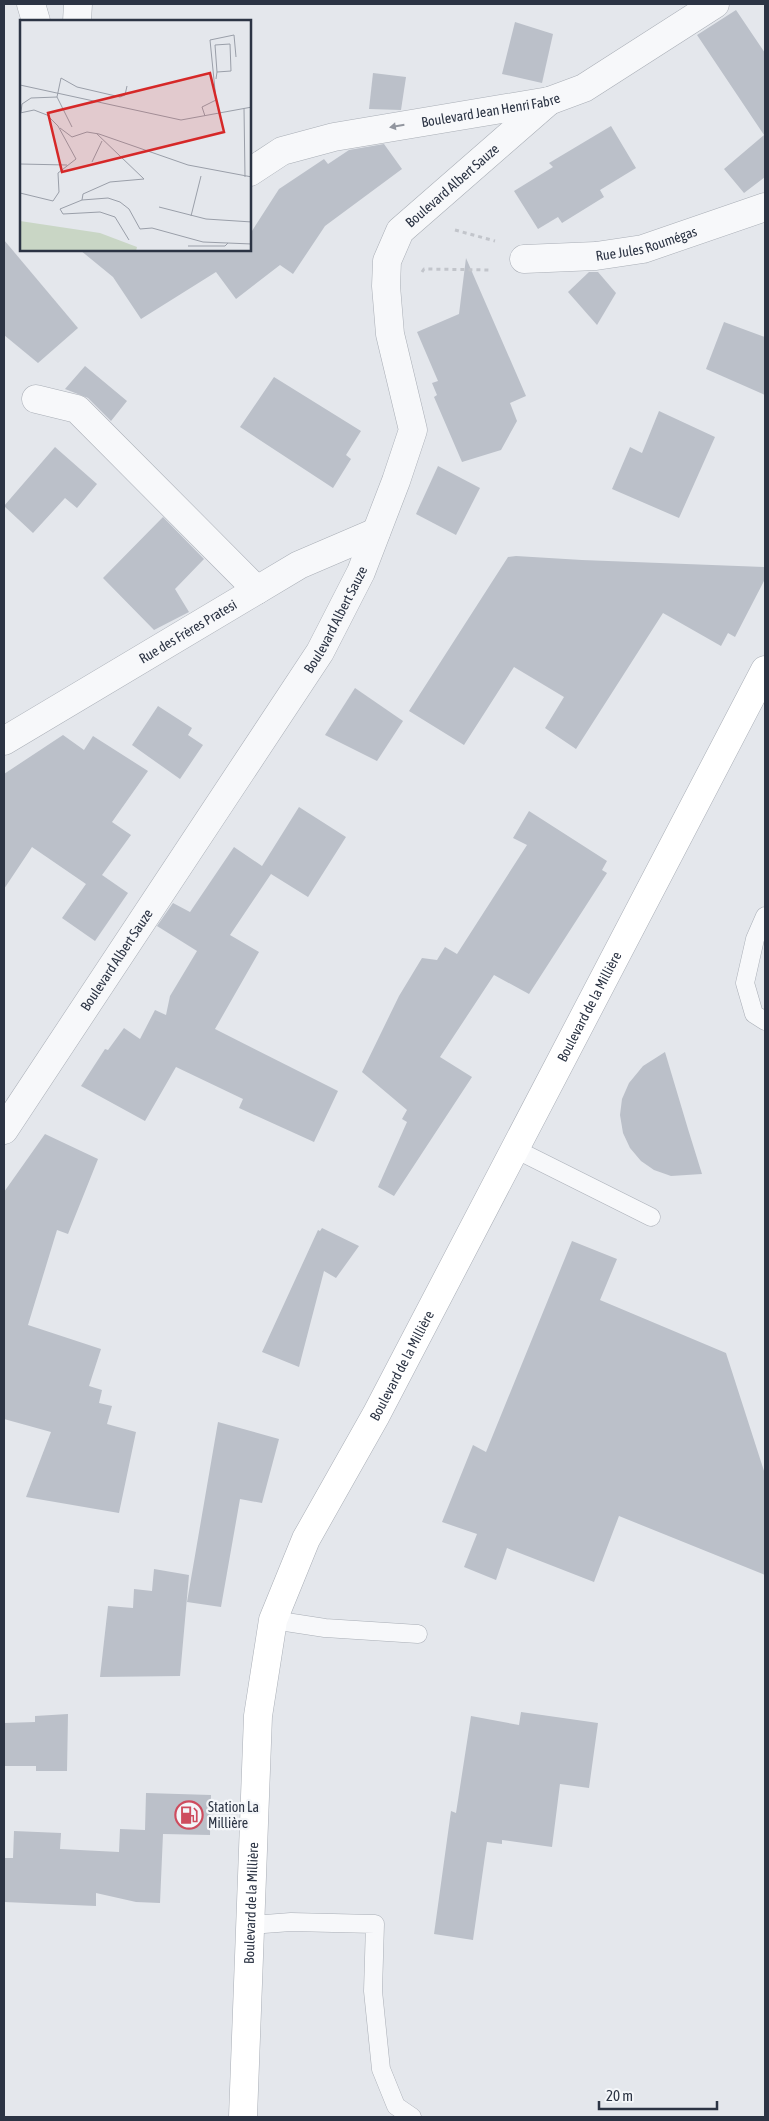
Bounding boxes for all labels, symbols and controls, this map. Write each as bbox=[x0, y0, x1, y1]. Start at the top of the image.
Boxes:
inset map bbox=[20, 20, 251, 251]
street label: Boulevard Jean Henri Fabre bbox=[420, 90, 562, 130]
one-way arrow bbox=[389, 123, 405, 131]
street label: Boulevard Albert Sauze bbox=[402, 140, 502, 231]
street label: Rue Jules Roumégas bbox=[595, 223, 699, 264]
street label: Boulevard Albert Sauze bbox=[300, 564, 370, 676]
street label: Rue des Frères Pratesi bbox=[136, 596, 239, 667]
street label: Boulevard Albert Sauze bbox=[77, 906, 156, 1014]
street label: Boulevard de la Millière bbox=[554, 949, 625, 1064]
street label: Boulevard de la Millière bbox=[366, 1308, 437, 1424]
place label: Station La Millière bbox=[208, 1799, 259, 1831]
fuel station icon: Station La Millière bbox=[174, 1800, 204, 1830]
street label: Boulevard de la Millière bbox=[241, 1842, 261, 1964]
scale bar bbox=[599, 2078, 716, 2110]
text: 20 m bbox=[606, 2087, 633, 2104]

